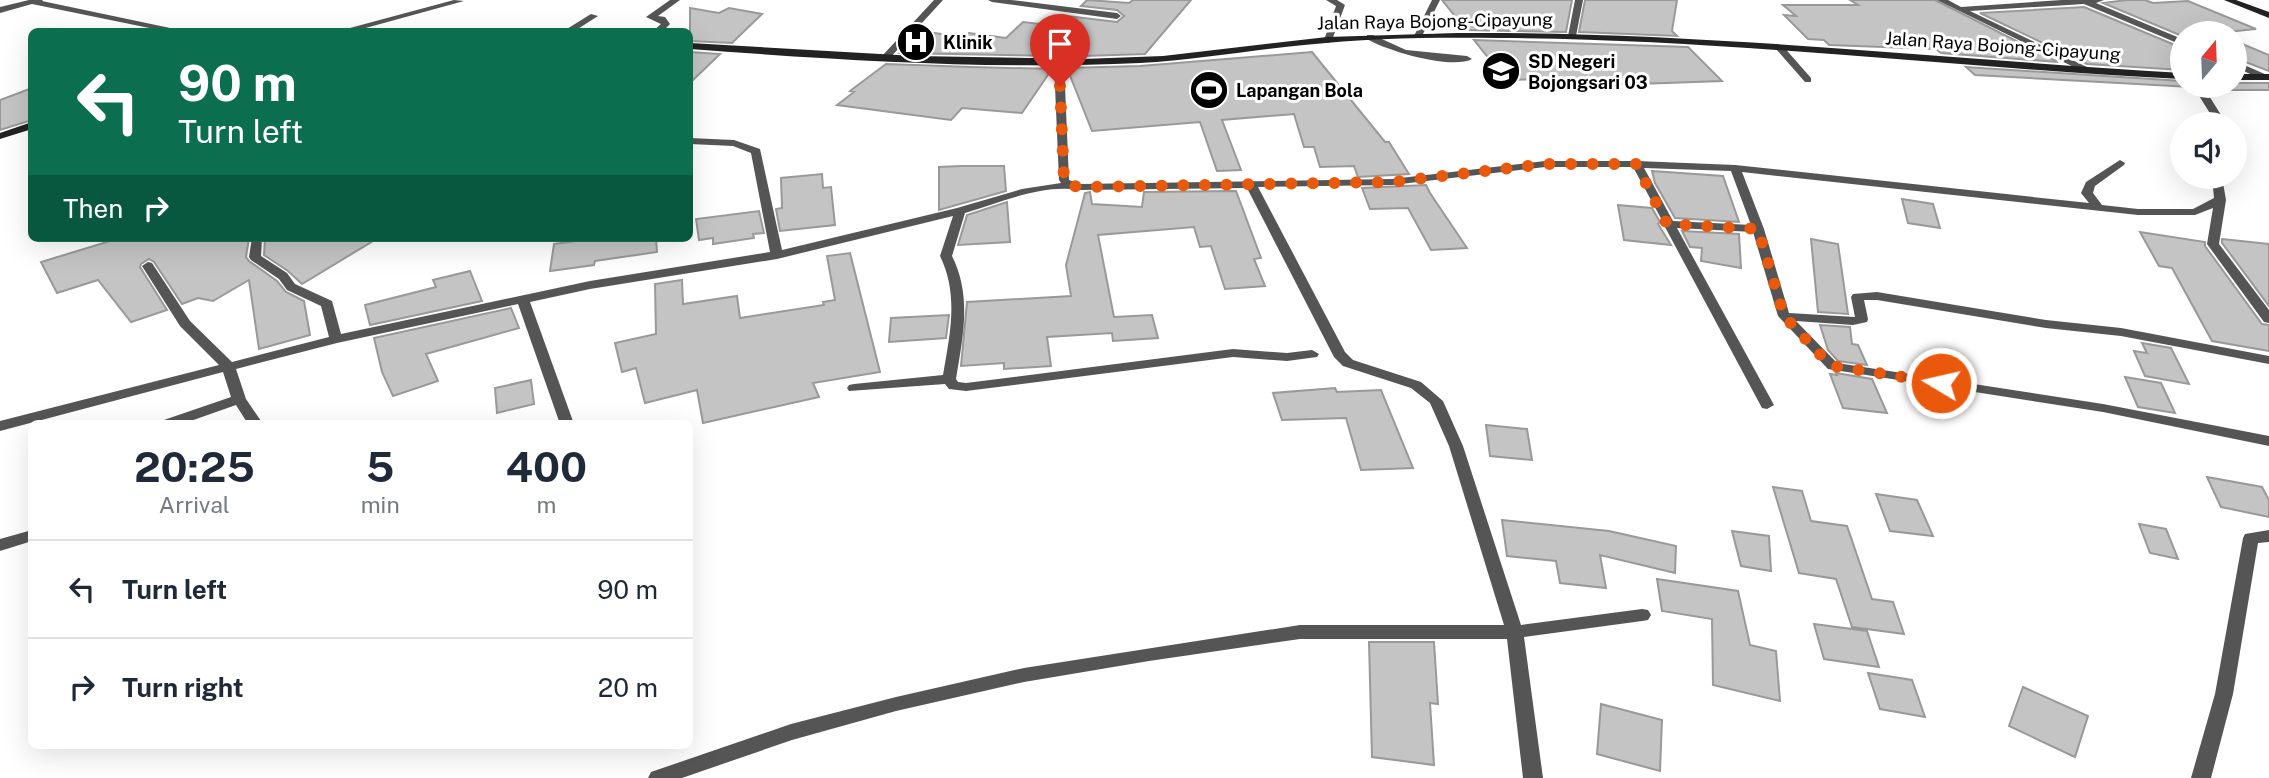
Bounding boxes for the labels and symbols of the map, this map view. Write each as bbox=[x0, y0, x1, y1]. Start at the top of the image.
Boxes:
street label: Jalan Raya Bojong-Cipayung bbox=[1317, 8, 1553, 34]
pin bbox=[1030, 14, 1090, 86]
hospital icon: Klinik bbox=[895, 21, 937, 63]
north arrow bbox=[2170, 21, 2247, 98]
street label: Jalan Raya Bojong-Cipayung bbox=[1884, 27, 2122, 65]
place label: Klinik bbox=[943, 32, 993, 53]
school or university icon: SD Negeri Bojongsari 03 bbox=[1480, 50, 1522, 92]
place label: SD Negeri Bojongsari 03 bbox=[1528, 51, 1648, 93]
sports icon: Lapangan Bola bbox=[1188, 69, 1230, 111]
place label: Lapangan Bola bbox=[1236, 80, 1363, 101]
position arrow bbox=[1904, 346, 1978, 420]

